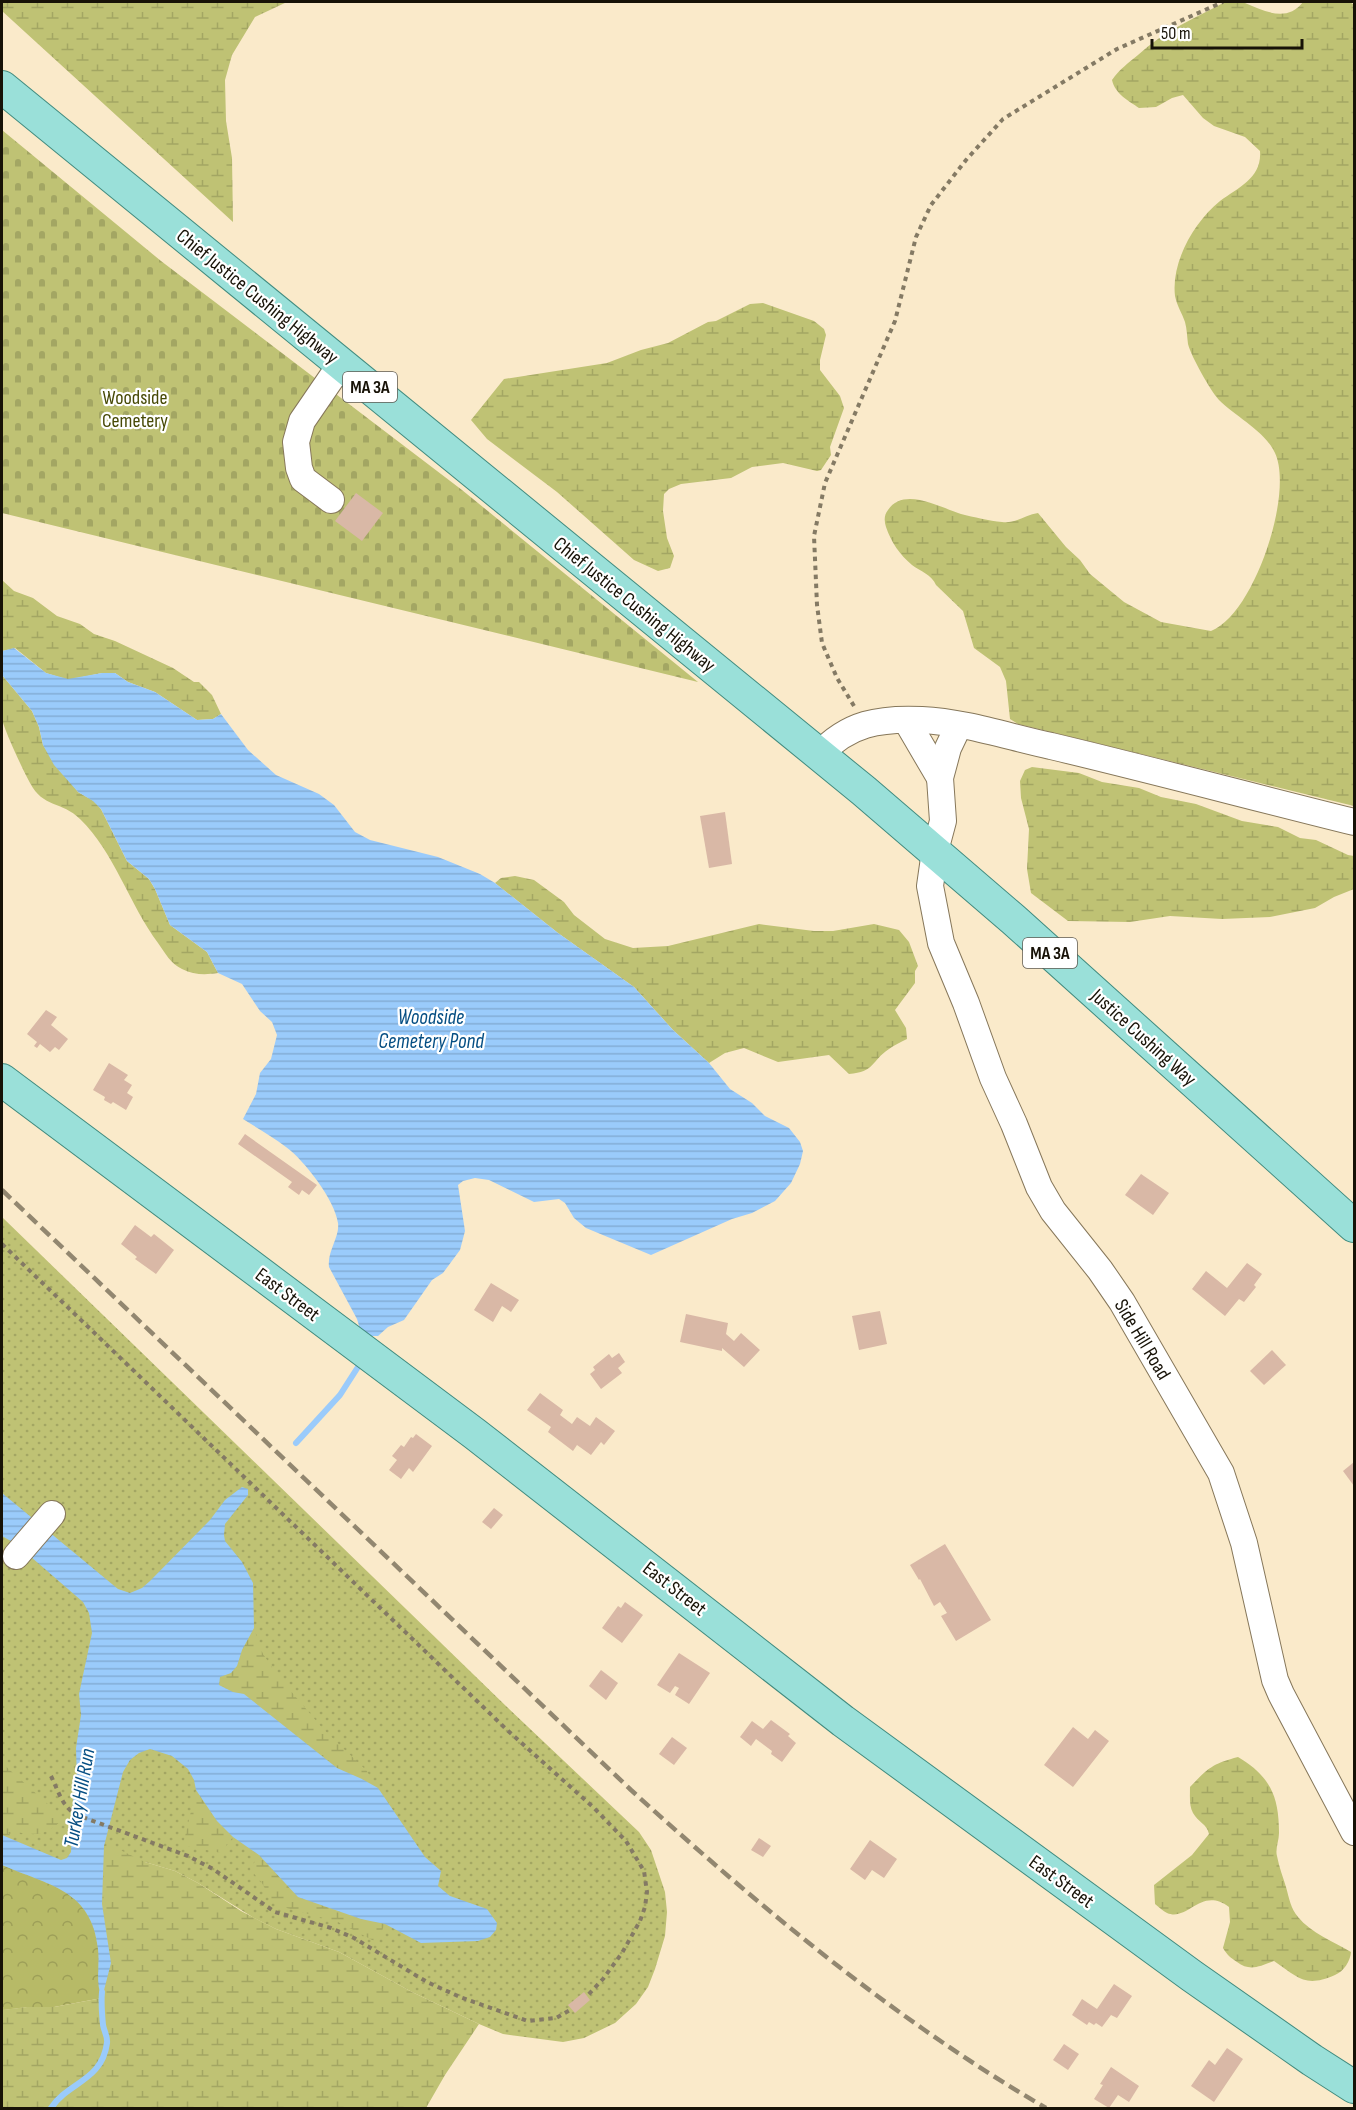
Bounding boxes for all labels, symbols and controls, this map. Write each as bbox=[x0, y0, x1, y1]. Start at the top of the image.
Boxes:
scale bar bbox=[1152, 12, 1302, 50]
text: 50 m bbox=[1161, 23, 1191, 44]
street label: Chief Justice Cushing Highway bbox=[172, 224, 343, 370]
road number: MA 3A bbox=[343, 372, 397, 402]
park label: Woodside Cemetery bbox=[102, 386, 168, 433]
street label: Chief Justice Cushing Highway bbox=[549, 532, 720, 678]
road number: MA 3A bbox=[1023, 938, 1077, 968]
street label: Justice Cushing Way bbox=[1085, 983, 1201, 1092]
water label: Woodside Cemetery Pond bbox=[378, 1005, 485, 1054]
street label: East Street bbox=[251, 1263, 324, 1327]
street label: Side Hill Road bbox=[1109, 1295, 1176, 1384]
street label: East Street bbox=[638, 1556, 711, 1621]
water label: Turkey Hill Run bbox=[58, 1746, 101, 1850]
street label: East Street bbox=[1024, 1850, 1099, 1913]

